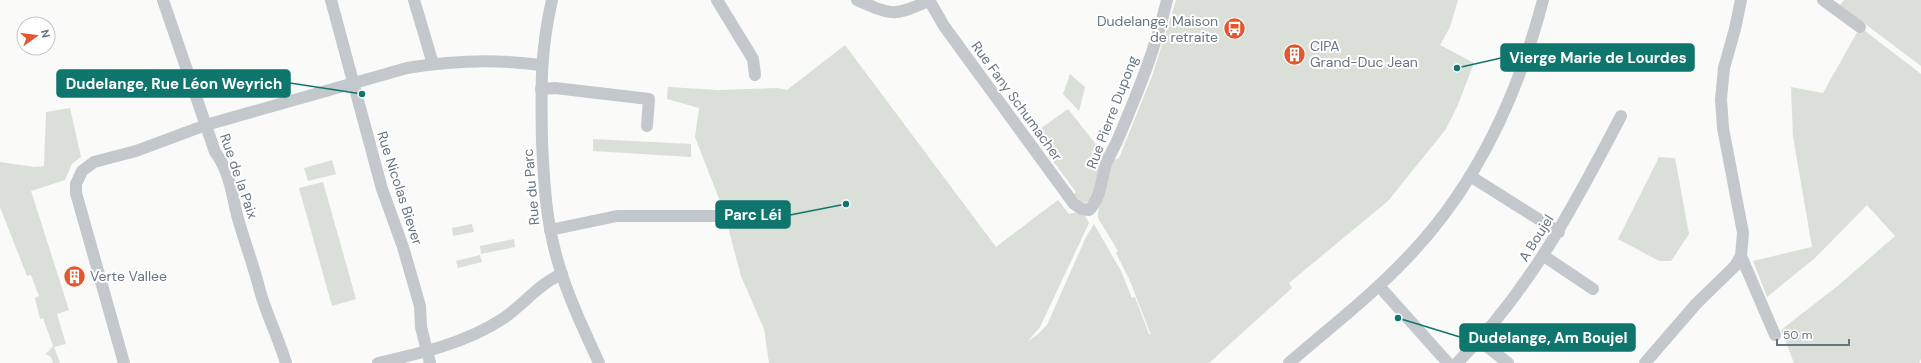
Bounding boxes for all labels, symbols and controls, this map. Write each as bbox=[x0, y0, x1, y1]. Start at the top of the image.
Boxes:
place label: Dudelange, Maison de retraite bbox=[1097, 12, 1218, 46]
north arrow bbox=[16, 16, 56, 56]
bus stop icon: Dudelange, Maison de retraite bbox=[1221, 16, 1247, 42]
text: N bbox=[38, 28, 53, 39]
place label: CIPA Grand-Duc Jean bbox=[1310, 37, 1418, 71]
street label: Rue Fany Schumacher bbox=[968, 38, 1066, 164]
building icon: CIPA Grand-Duc Jean bbox=[1281, 41, 1307, 67]
callout: Vierge Marie de Lourdes bbox=[1501, 44, 1694, 71]
text: Vierge Marie de Lourdes bbox=[1509, 48, 1687, 68]
street label: Rue Pierre Dupong bbox=[1082, 53, 1142, 171]
callout: Dudelange, Rue Léon Weyrich bbox=[57, 70, 290, 97]
text: Dudelange, Rue Léon Weyrich bbox=[66, 74, 282, 94]
street label: Rue Nicolas Biever bbox=[373, 129, 427, 247]
street label: Rue de la Paix bbox=[216, 131, 262, 221]
street label: Rue du Parc bbox=[519, 148, 543, 226]
callout: Parc Léi bbox=[716, 201, 790, 228]
text: Parc Léi bbox=[724, 205, 782, 225]
street label: A Boujel bbox=[1515, 211, 1557, 265]
building icon: Verte Vallee bbox=[61, 263, 87, 289]
place label: Verte Vallee bbox=[90, 267, 167, 285]
scale bar bbox=[1777, 321, 1849, 347]
callout: Dudelange, Am Boujel bbox=[1460, 324, 1635, 351]
text: 50 m bbox=[1783, 327, 1812, 343]
text: Dudelange, Am Boujel bbox=[1468, 328, 1628, 348]

